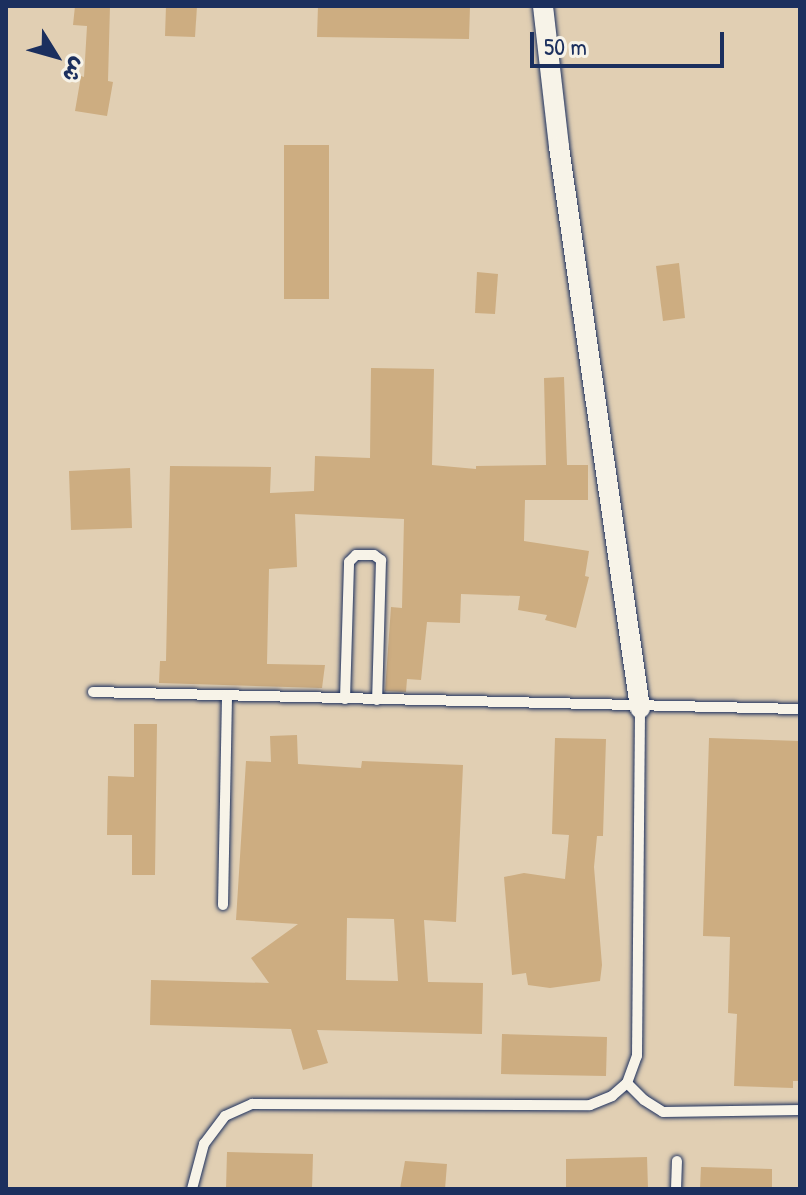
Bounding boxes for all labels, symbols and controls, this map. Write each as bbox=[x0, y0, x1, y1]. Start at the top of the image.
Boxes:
north arrow bbox=[16, 16, 96, 96]
scale bar bbox=[534, 16, 728, 66]
text: 50 m bbox=[544, 30, 587, 62]
text: ش bbox=[56, 52, 94, 89]

